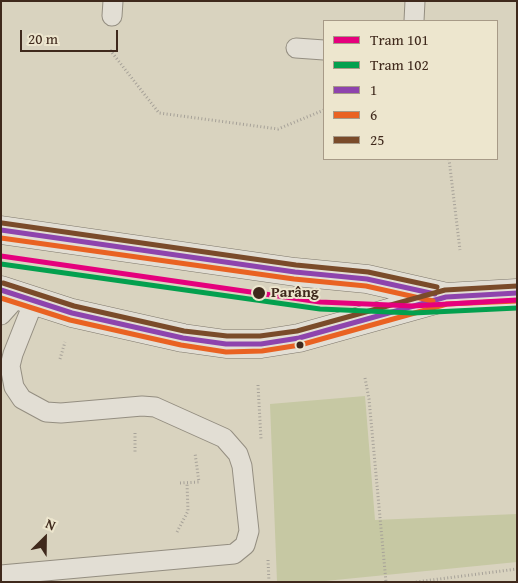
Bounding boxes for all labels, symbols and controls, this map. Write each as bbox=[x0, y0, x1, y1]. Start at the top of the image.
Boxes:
scale bar bbox=[22, 20, 120, 52]
legend bbox=[323, 20, 498, 160]
text: 20 m bbox=[28, 28, 58, 49]
text: Tram 101 bbox=[370, 29, 429, 50]
text: Tram 102 bbox=[370, 54, 429, 75]
text: 1 bbox=[370, 79, 377, 100]
text: 6 bbox=[370, 104, 377, 125]
text: 25 bbox=[370, 129, 384, 150]
place label: Parâng bbox=[271, 284, 319, 302]
marker: Parâng bbox=[251, 285, 267, 301]
unlabelled marker bbox=[295, 340, 305, 350]
north arrow bbox=[20, 513, 70, 563]
text: N bbox=[43, 513, 59, 535]

